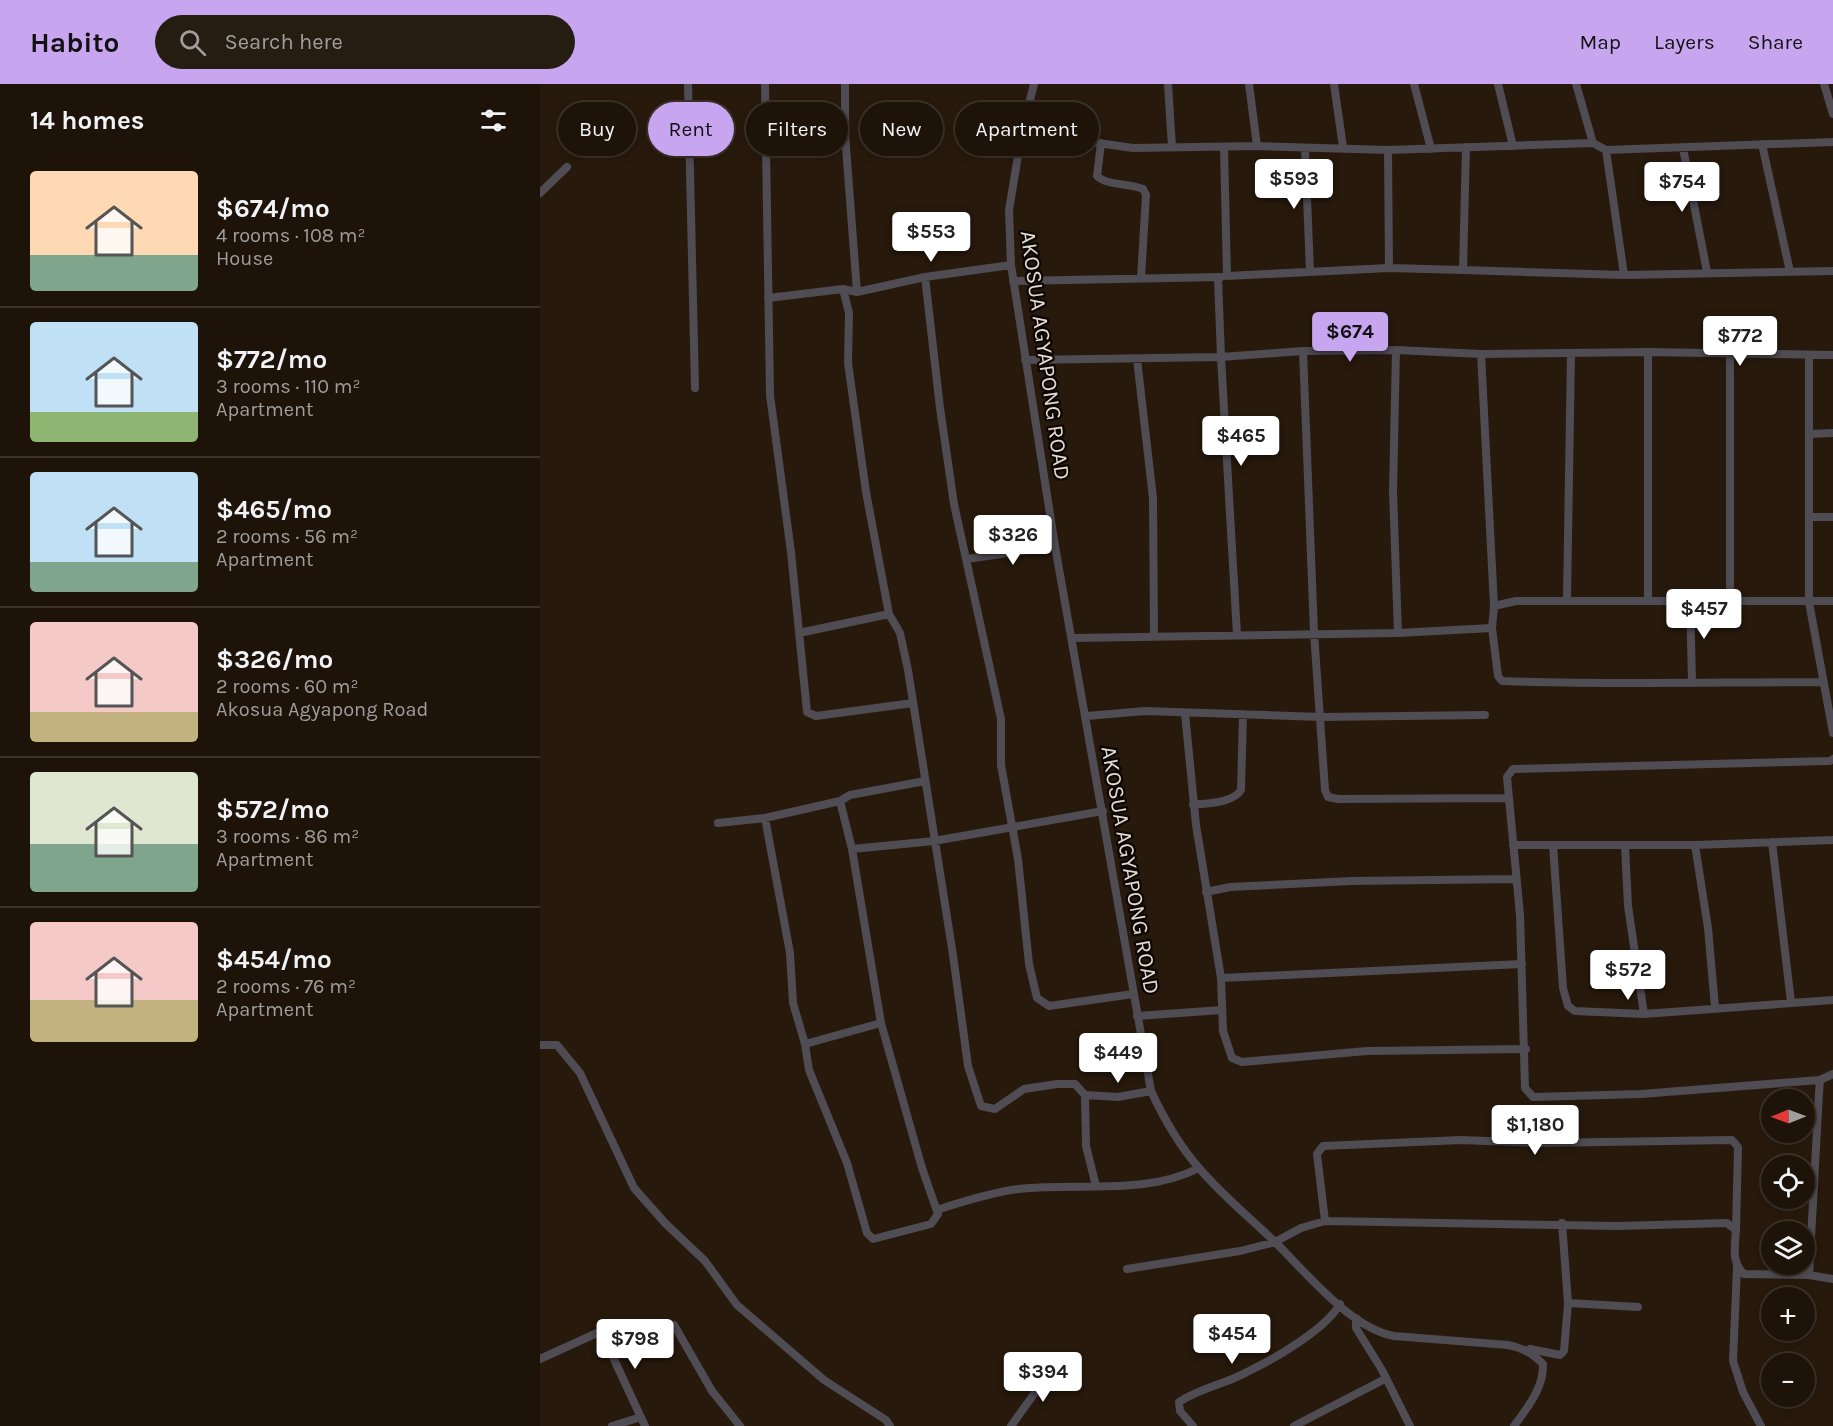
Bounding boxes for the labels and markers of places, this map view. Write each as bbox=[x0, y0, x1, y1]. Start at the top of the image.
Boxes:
pin: $593 bbox=[1258, 159, 1330, 210]
pin: $754 bbox=[1646, 162, 1718, 213]
pin: $553 bbox=[895, 212, 967, 263]
pin: $674 bbox=[1314, 312, 1386, 363]
pin: $772 bbox=[1704, 316, 1776, 367]
pin: $465 bbox=[1205, 416, 1277, 467]
pin: $326 bbox=[977, 515, 1049, 566]
pin: $457 bbox=[1668, 589, 1740, 640]
pin: $572 bbox=[1592, 950, 1664, 1001]
pin: $449 bbox=[1082, 1033, 1154, 1084]
pin: $1,180 bbox=[1486, 1105, 1584, 1156]
pin: $454 bbox=[1196, 1314, 1268, 1365]
pin: $798 bbox=[599, 1319, 671, 1370]
pin: $394 bbox=[1007, 1352, 1079, 1403]

